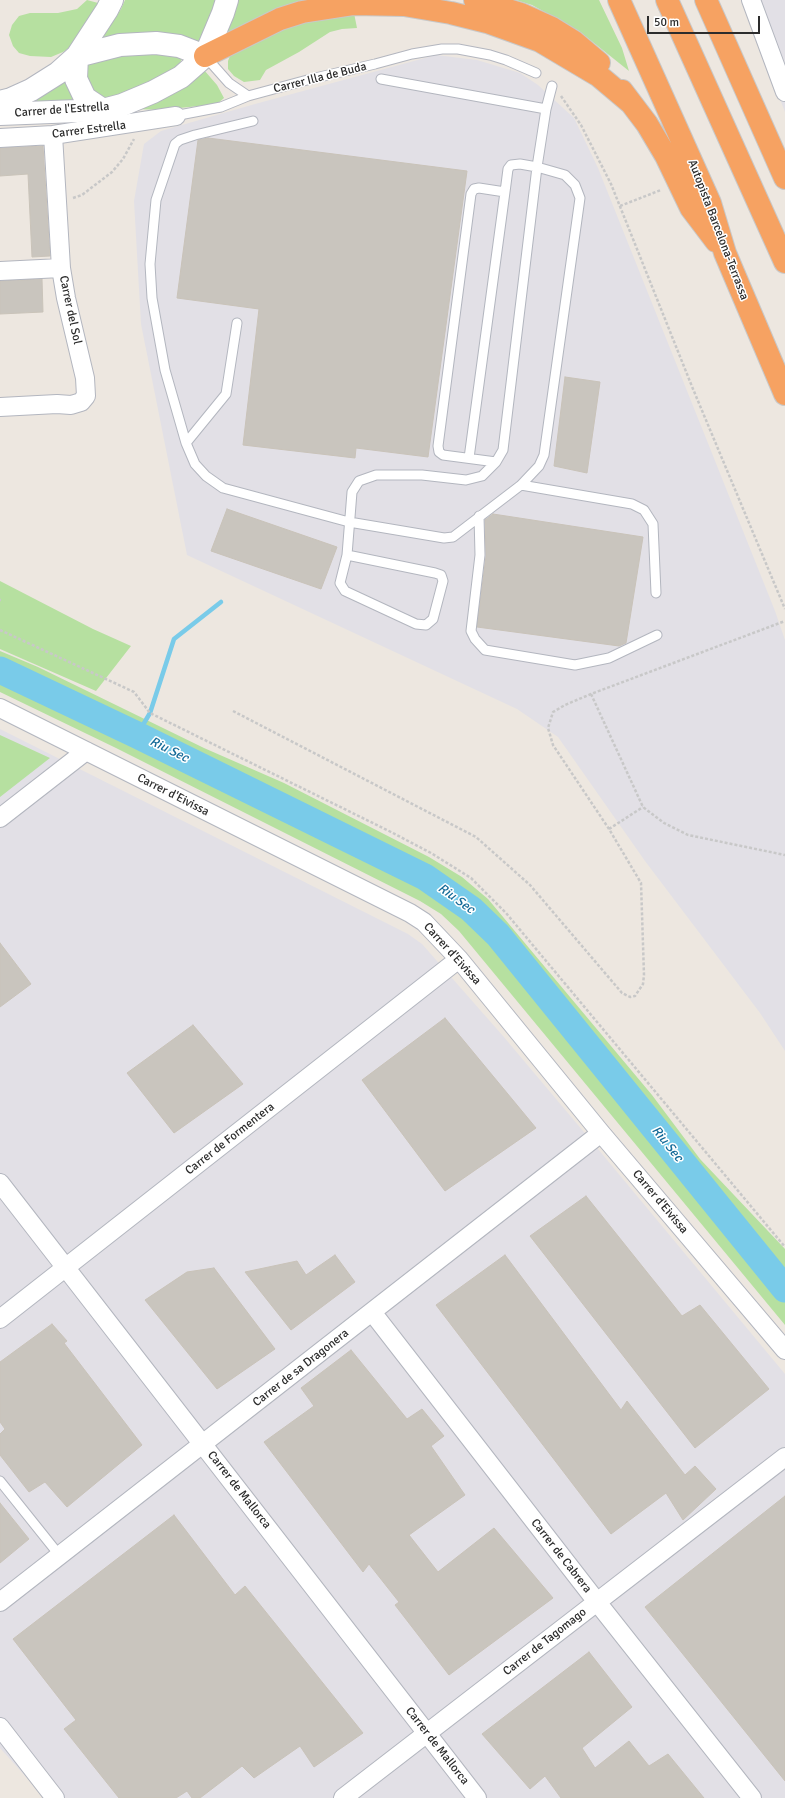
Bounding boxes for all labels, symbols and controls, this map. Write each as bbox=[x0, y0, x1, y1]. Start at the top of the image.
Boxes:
scale bar bbox=[649, 8, 762, 34]
text: 50 m bbox=[654, 15, 679, 30]
street label: Carrer Illa de Buda bbox=[272, 59, 368, 97]
street label: Carrer de l'Estrella bbox=[14, 100, 110, 120]
street label: Carrer Estrella bbox=[51, 118, 127, 142]
street label: Autopista Barcelona-Terrassa bbox=[685, 158, 751, 302]
street label: Carrer del Sol bbox=[56, 274, 84, 346]
water label: Riu Sec bbox=[147, 734, 191, 766]
street label: Carrer d'Eivissa bbox=[135, 771, 211, 819]
water label: Riu Sec bbox=[435, 881, 477, 917]
street label: Carrer d'Eivissa bbox=[420, 920, 484, 988]
street label: Carrer de Formentera bbox=[183, 1100, 277, 1178]
water label: Riu Sec bbox=[648, 1123, 686, 1165]
street label: Carrer d'Eivissa bbox=[629, 1167, 691, 1237]
street label: Carrer de sa Dragonera bbox=[250, 1326, 352, 1410]
street label: Carrer de Mallorca bbox=[204, 1448, 274, 1532]
street label: Carrer de Cabrera bbox=[528, 1516, 594, 1596]
street label: Carrer de Tagomago bbox=[500, 1605, 590, 1679]
street label: Carrer de Mallorca bbox=[402, 1704, 472, 1788]

